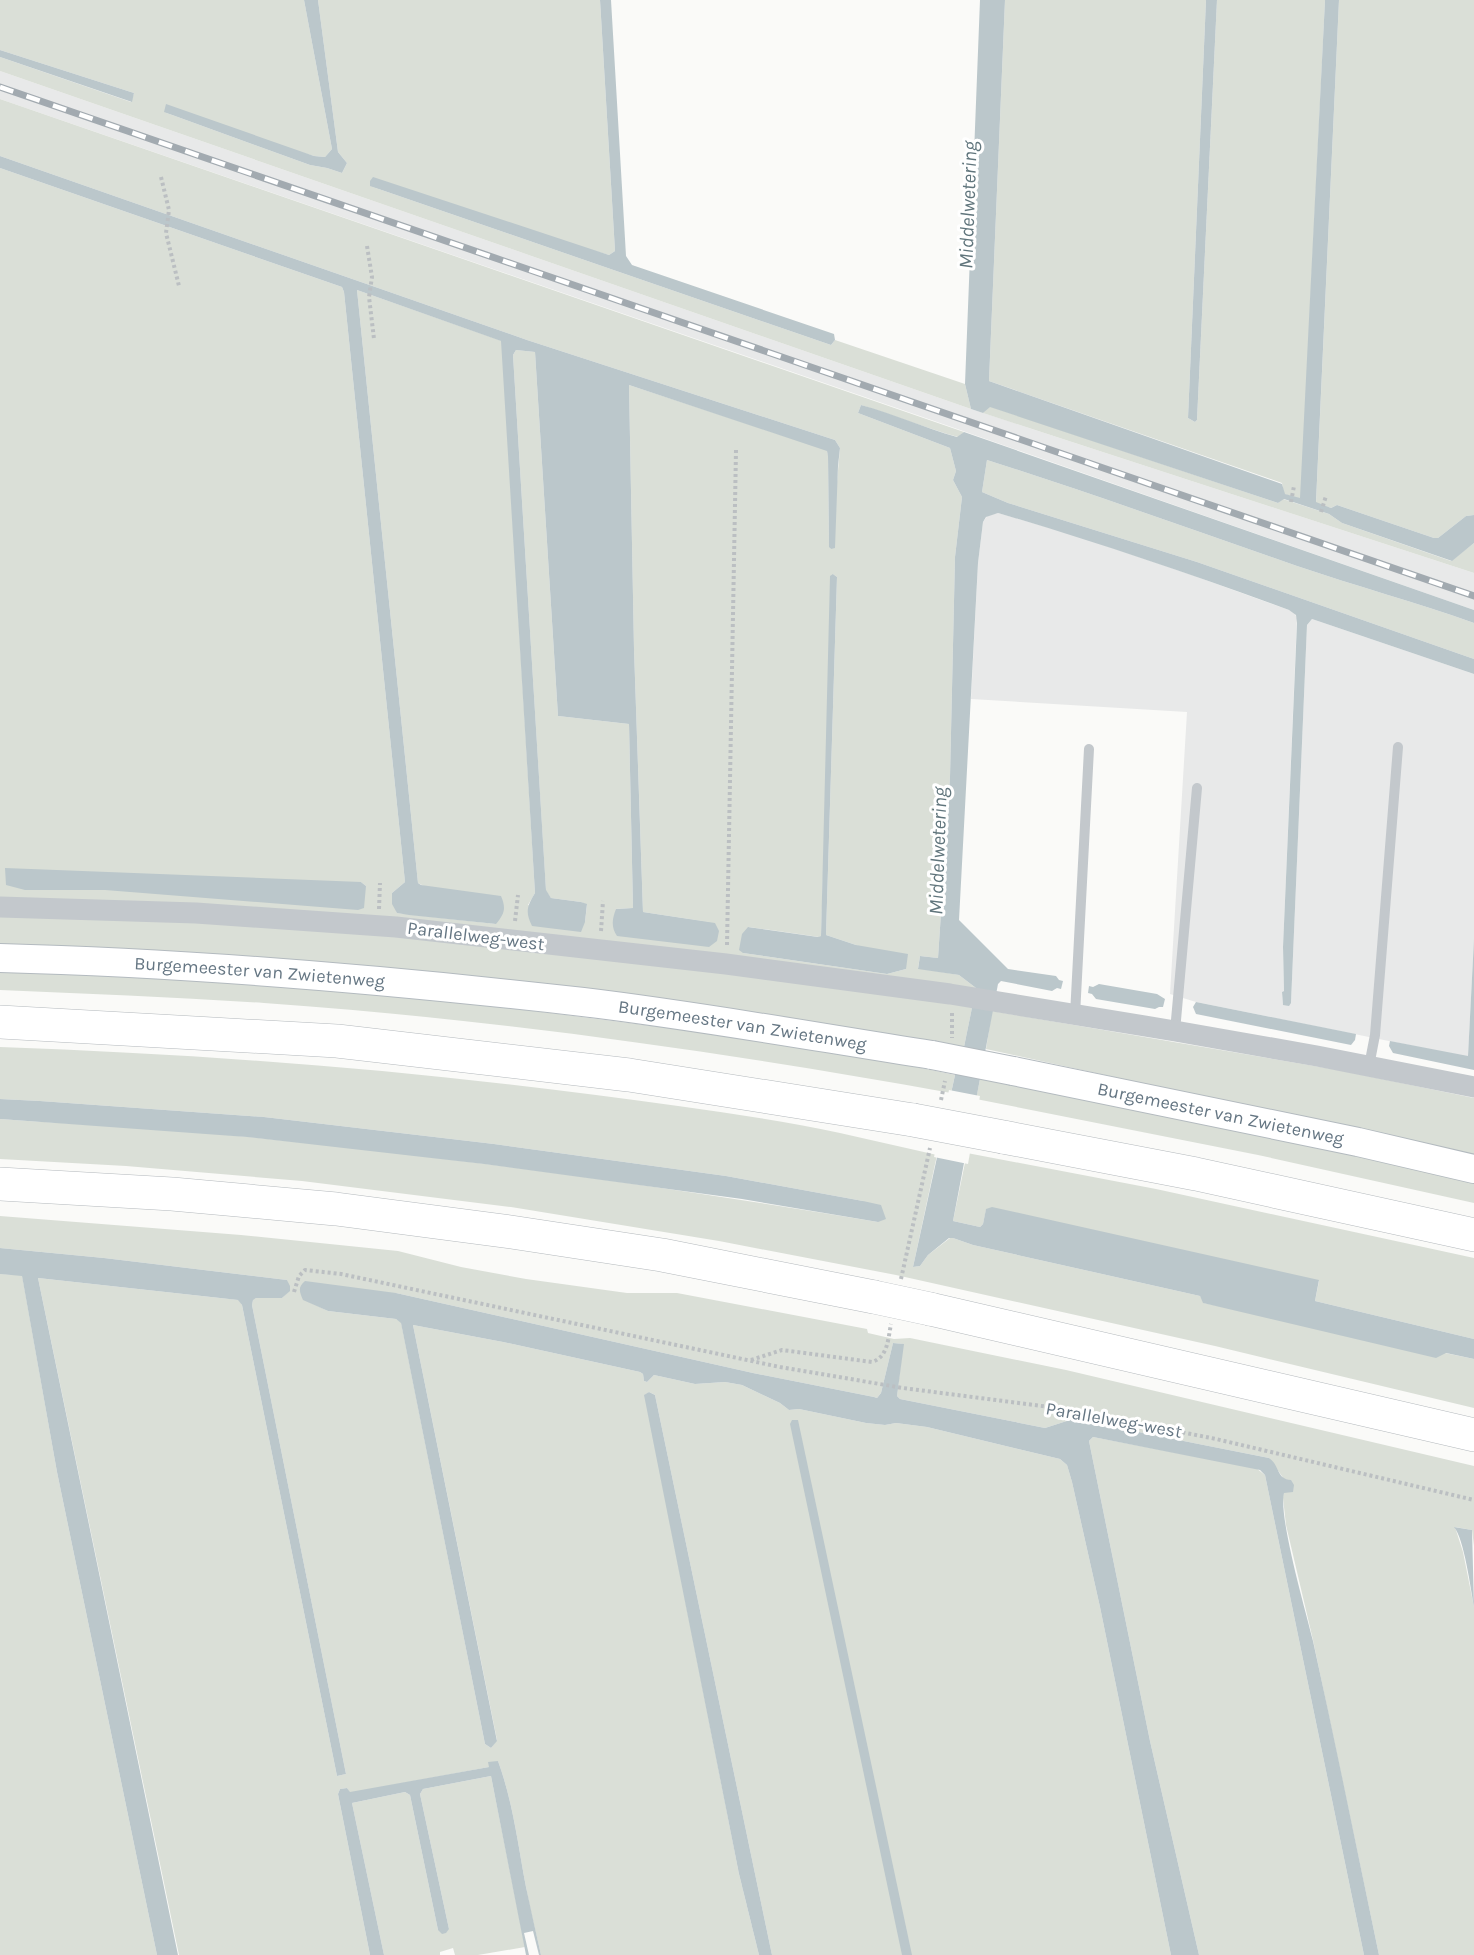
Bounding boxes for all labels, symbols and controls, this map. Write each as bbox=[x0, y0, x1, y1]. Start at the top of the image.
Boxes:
water label: Middelwetering bbox=[954, 140, 982, 269]
water label: Middelwetering bbox=[924, 786, 952, 915]
street label: Parallelweg-west bbox=[406, 917, 546, 955]
street label: Burgemeester van Zwietenweg bbox=[134, 952, 386, 992]
street label: Burgemeester van Zwietenweg bbox=[617, 996, 868, 1055]
street label: Burgemeester van Zwietenweg bbox=[1095, 1078, 1346, 1150]
street label: Parallelweg-west bbox=[1044, 1397, 1184, 1443]

